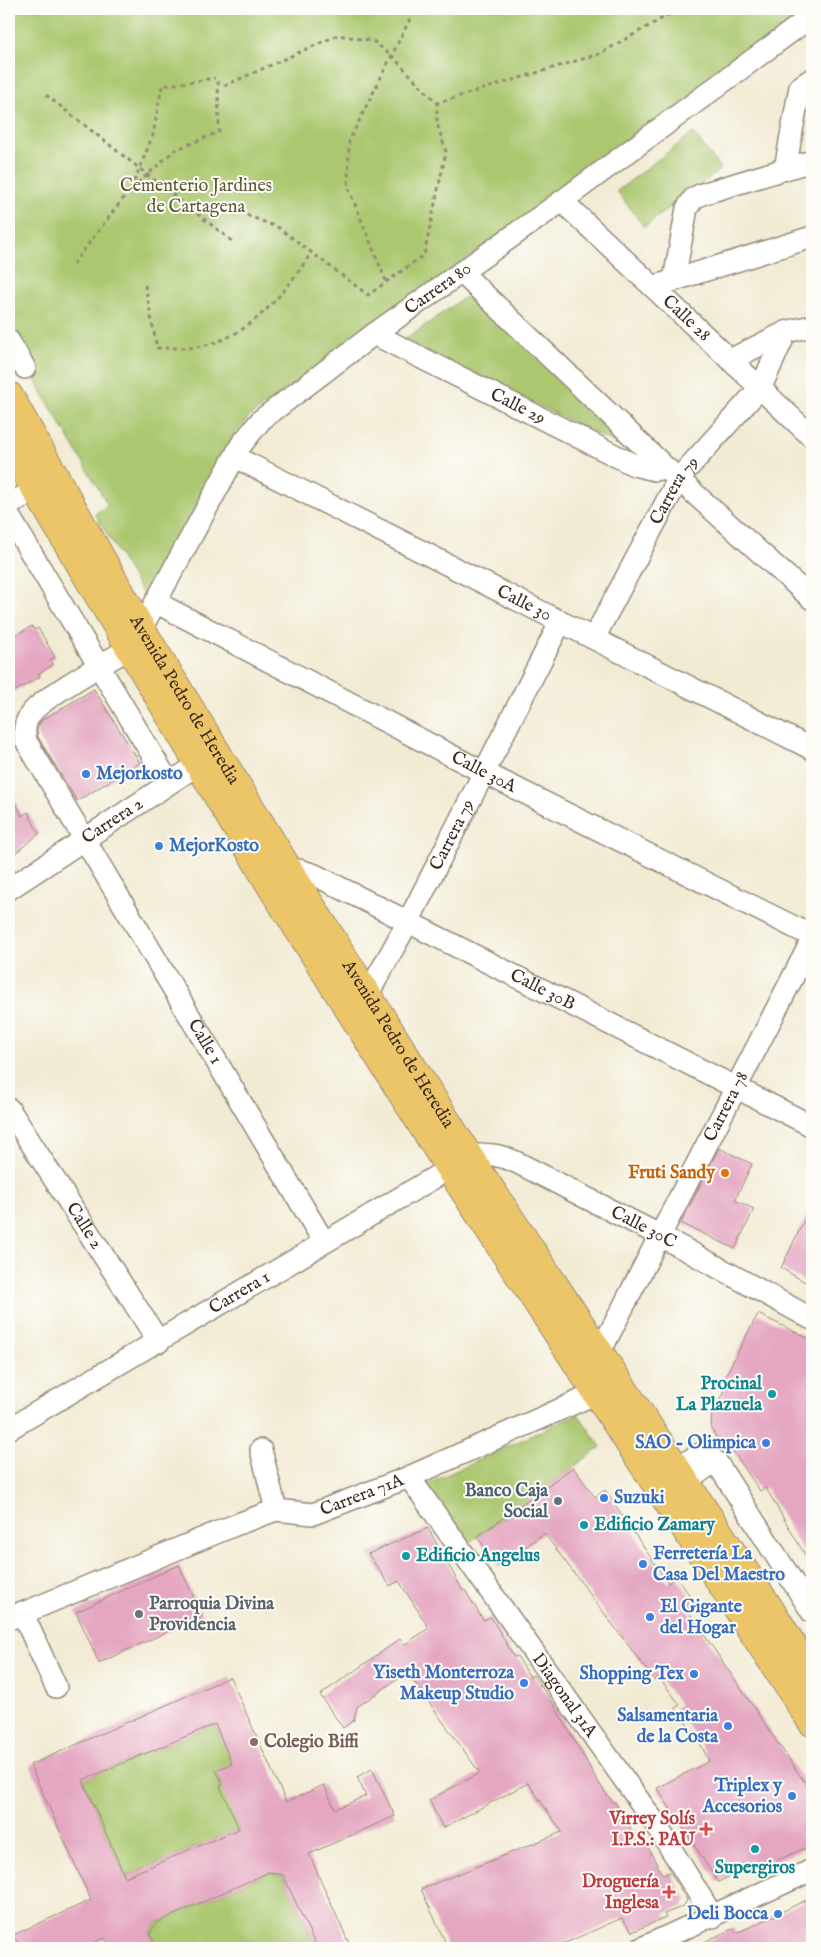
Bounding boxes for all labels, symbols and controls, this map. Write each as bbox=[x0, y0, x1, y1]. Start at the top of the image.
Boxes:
park label: Cementerio Jardines de Cartagena bbox=[120, 175, 272, 219]
street label: Carrera 80 bbox=[400, 257, 476, 320]
street label: Calle 28 bbox=[657, 290, 715, 347]
street label: Calle 29 bbox=[486, 383, 549, 430]
street label: Carrera 79 bbox=[645, 452, 704, 529]
street label: Calle 30 bbox=[493, 580, 555, 627]
street label: Avenida Pedro de Heredia bbox=[124, 610, 245, 789]
street label: Calle 30A bbox=[447, 746, 521, 799]
place label: Mejorkosto bbox=[96, 763, 183, 786]
marker: Mejorkosto bbox=[80, 768, 92, 780]
street label: Carrera 2 bbox=[77, 792, 148, 849]
street label: Carrera 79 bbox=[425, 796, 480, 874]
place label: MejorKosto bbox=[169, 835, 259, 858]
marker: MejorKosto bbox=[153, 840, 165, 852]
street label: Avenida Pedro de Heredia bbox=[336, 955, 460, 1133]
street label: Calle 30B bbox=[506, 964, 579, 1016]
street label: Calle 1 bbox=[182, 1015, 227, 1069]
street label: Carrera 78 bbox=[699, 1068, 754, 1146]
place label: Fruti Sandy bbox=[628, 1162, 716, 1185]
marker: Fruti Sandy bbox=[719, 1167, 731, 1179]
street label: Calle 2 bbox=[61, 1198, 108, 1254]
street label: Calle 30C bbox=[607, 1201, 681, 1254]
street label: Carrera 1 bbox=[205, 1266, 274, 1320]
place label: Procinal La Plazuela bbox=[676, 1373, 763, 1417]
marker: Procinal La Plazuela bbox=[766, 1388, 778, 1400]
place label: SAO - Olimpica bbox=[635, 1432, 757, 1455]
marker: SAO - Olimpica bbox=[760, 1437, 772, 1449]
street label: Carrera 71A bbox=[317, 1468, 408, 1522]
place label: Banco Caja Social bbox=[465, 1480, 549, 1524]
place label: Suzuki bbox=[614, 1487, 665, 1510]
marker: Suzuki bbox=[598, 1492, 610, 1504]
marker: Banco Caja Social bbox=[552, 1495, 564, 1507]
place label: Edificio Zamary bbox=[594, 1514, 716, 1537]
marker: Edificio Zamary bbox=[578, 1519, 590, 1531]
place label: Ferretería La Casa Del Maestro bbox=[653, 1543, 785, 1587]
place label: Edificio Angelus bbox=[416, 1545, 540, 1568]
marker: Edificio Angelus bbox=[400, 1550, 412, 1562]
marker: Ferretería La Casa Del Maestro bbox=[637, 1558, 649, 1570]
place label: Parroquia Divina Providencia bbox=[149, 1593, 275, 1637]
place label: El Gigante del Hogar bbox=[660, 1596, 743, 1640]
marker: Parroquia Divina Providencia bbox=[133, 1608, 145, 1620]
marker: El Gigante del Hogar bbox=[644, 1611, 656, 1623]
street label: Diagonal 31A bbox=[526, 1649, 603, 1743]
place label: Yiseth Monterroza Makeup Studio bbox=[373, 1662, 515, 1706]
place label: Shopping Tex bbox=[579, 1663, 684, 1686]
marker: Shopping Tex bbox=[688, 1668, 700, 1680]
marker: Yiseth Monterroza Makeup Studio bbox=[518, 1677, 530, 1689]
place label: Salsamentaria de la Costa bbox=[617, 1705, 719, 1749]
marker: Salsamentaria de la Costa bbox=[722, 1720, 734, 1732]
place label: Colegio Biffi bbox=[264, 1731, 359, 1754]
marker: Colegio Biffi bbox=[248, 1736, 260, 1748]
place label: Triplex y Accesorios bbox=[702, 1775, 783, 1819]
marker: Triplex y Accesorios bbox=[786, 1790, 798, 1802]
place label: Virrey Solís I.P.S.: PAU bbox=[608, 1808, 696, 1852]
marker: Virrey Solís I.P.S.: PAU bbox=[699, 1822, 713, 1836]
marker: Supergiros bbox=[749, 1843, 761, 1855]
place label: Supergiros bbox=[715, 1857, 796, 1880]
place label: Droguería Inglesa bbox=[582, 1871, 660, 1915]
marker: Droguería Inglesa bbox=[663, 1886, 675, 1898]
place label: Deli Bocca bbox=[687, 1903, 769, 1926]
marker: Deli Bocca bbox=[772, 1908, 784, 1920]

